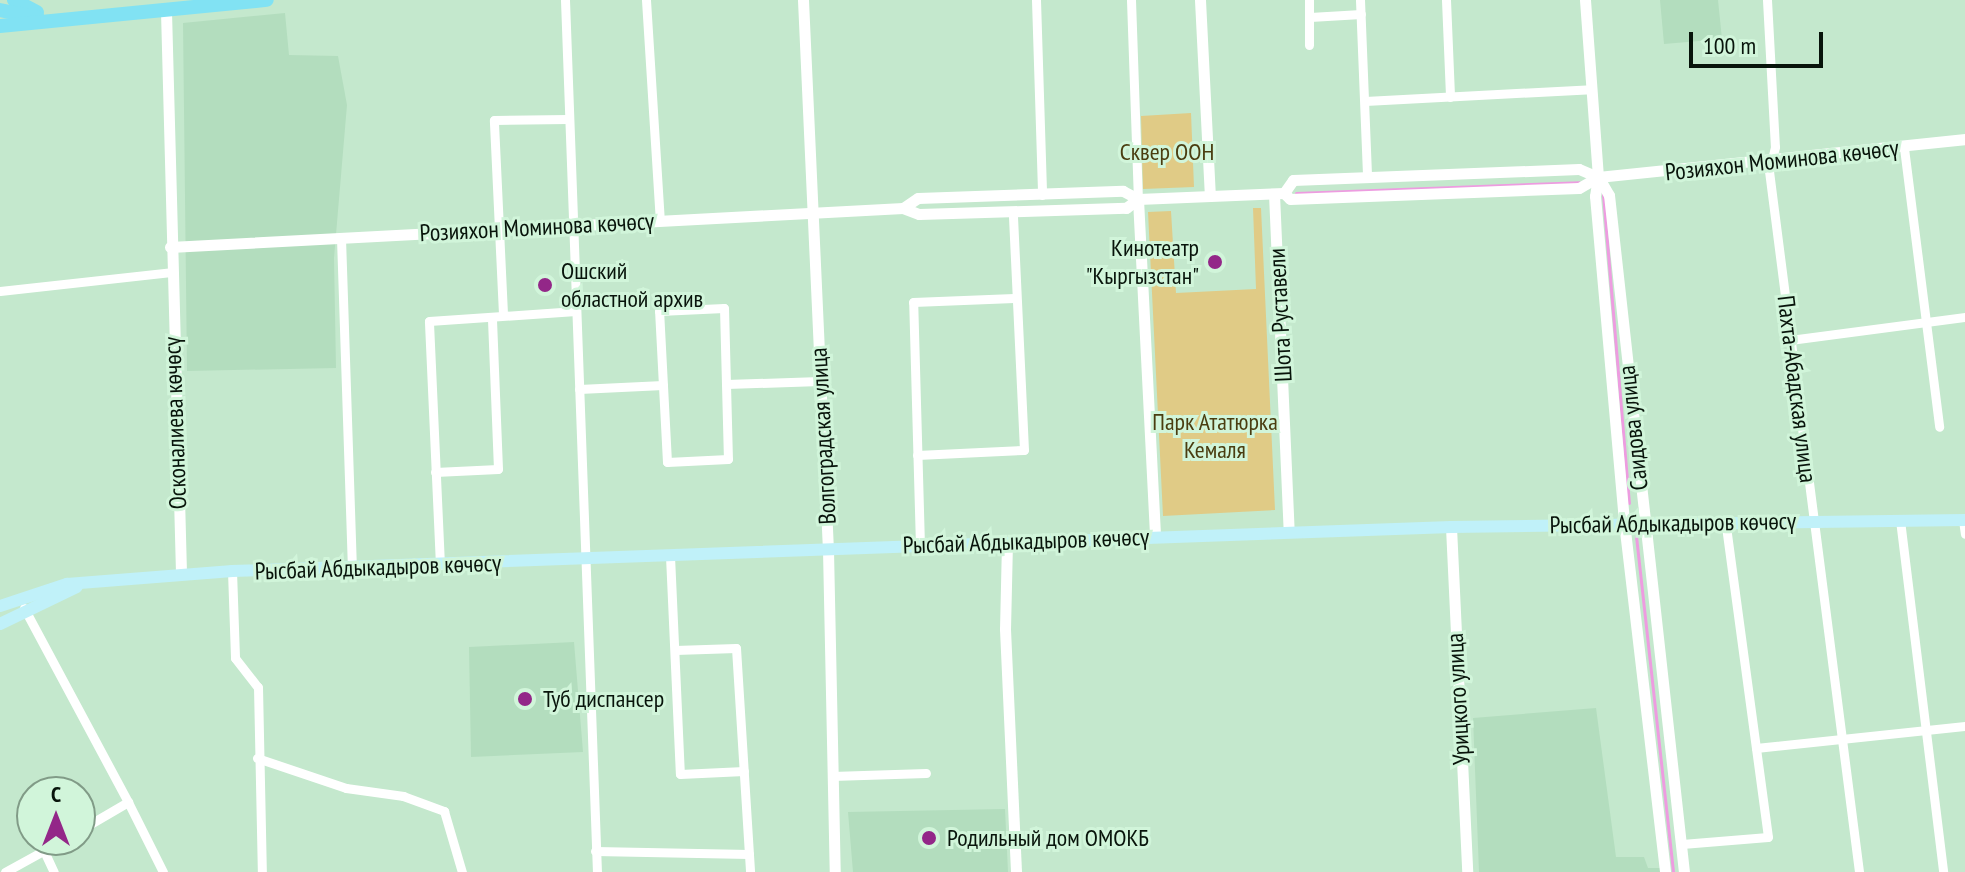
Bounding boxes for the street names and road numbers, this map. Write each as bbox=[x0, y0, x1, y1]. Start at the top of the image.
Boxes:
street label: Розияхон Моминова көчөсү bbox=[1664, 133, 1900, 187]
street label: Розияхон Моминова көчөсү bbox=[419, 206, 655, 248]
street label: Шота Руставели bbox=[1262, 247, 1298, 383]
street label: Пахта-Абадская улица bbox=[1771, 294, 1823, 484]
street label: Осконалиева көчөсү bbox=[158, 336, 192, 510]
street label: Волгоградская улица bbox=[804, 347, 842, 525]
street label: Саидова улица bbox=[1612, 364, 1654, 492]
street label: Рысбай Абдыкадыров көчөсү bbox=[1549, 506, 1797, 540]
street label: Рысбай Абдыкадыров көчөсү bbox=[902, 522, 1150, 560]
street label: Рысбай Абдыкадыров көчөсү bbox=[254, 548, 502, 586]
street label: Урицкого улица bbox=[1440, 632, 1476, 766]

